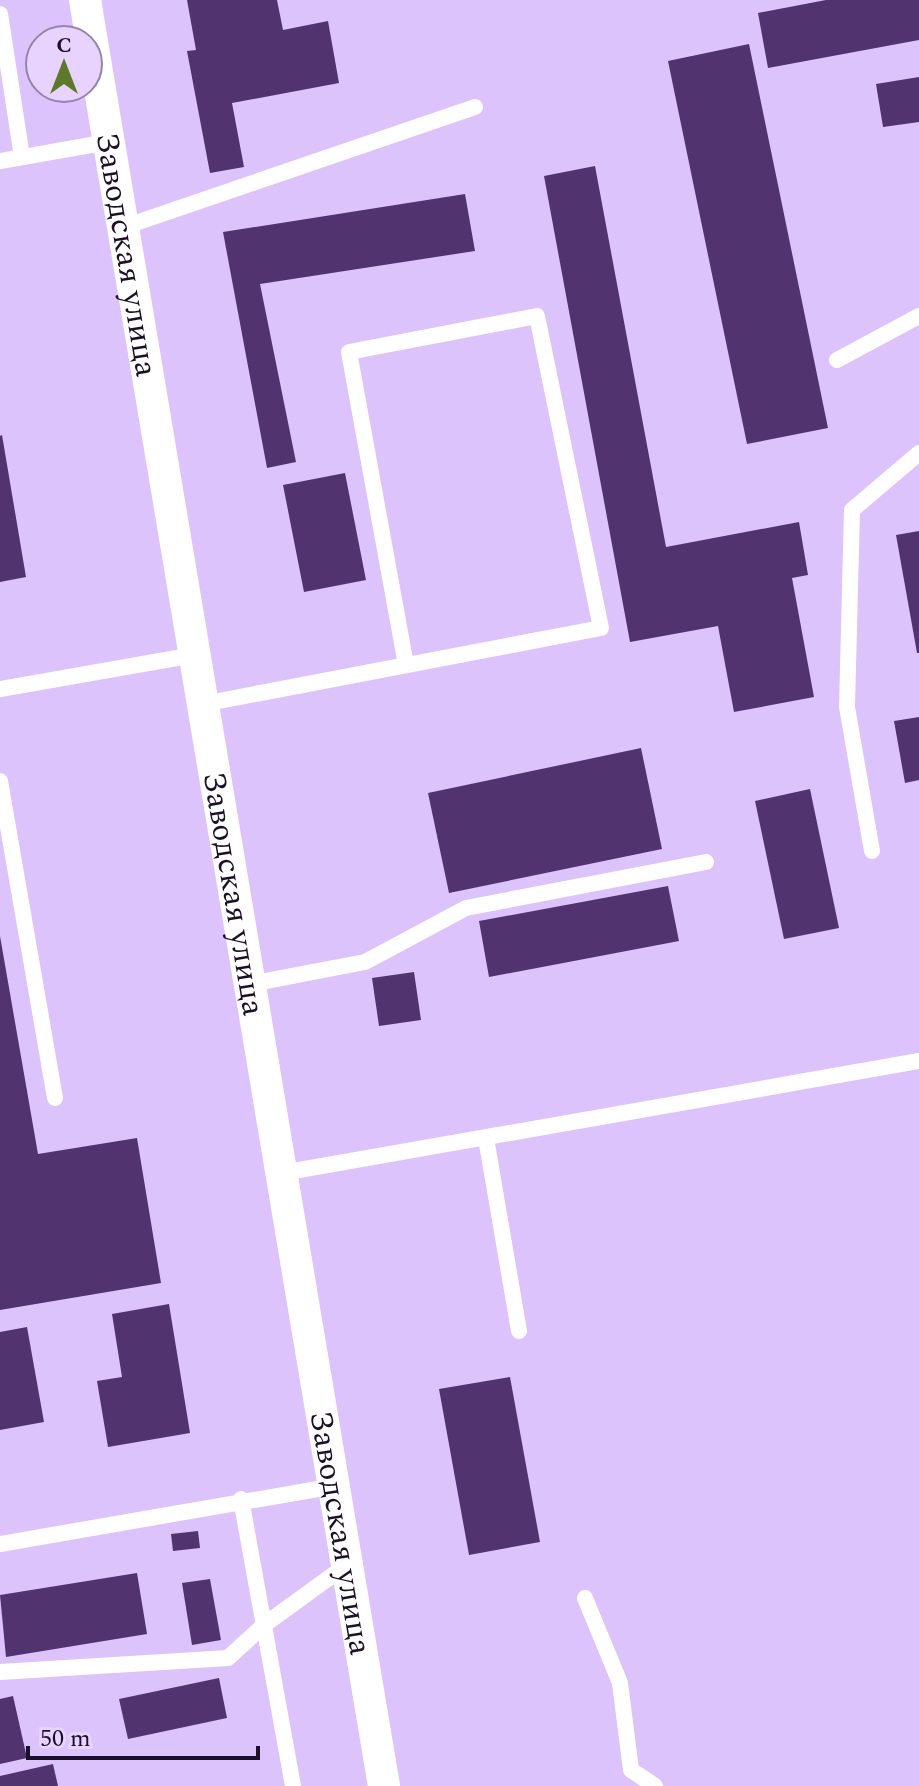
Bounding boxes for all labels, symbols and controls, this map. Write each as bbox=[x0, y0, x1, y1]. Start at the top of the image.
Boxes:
north arrow bbox=[24, 24, 104, 104]
text: С bbox=[56, 29, 72, 62]
street label: Заводская улица bbox=[82, 129, 171, 381]
street label: Заводская улица bbox=[189, 768, 278, 1020]
street label: Заводская улица bbox=[296, 1407, 385, 1659]
scale bar bbox=[28, 1710, 258, 1760]
text: 50 m bbox=[40, 1721, 91, 1757]

